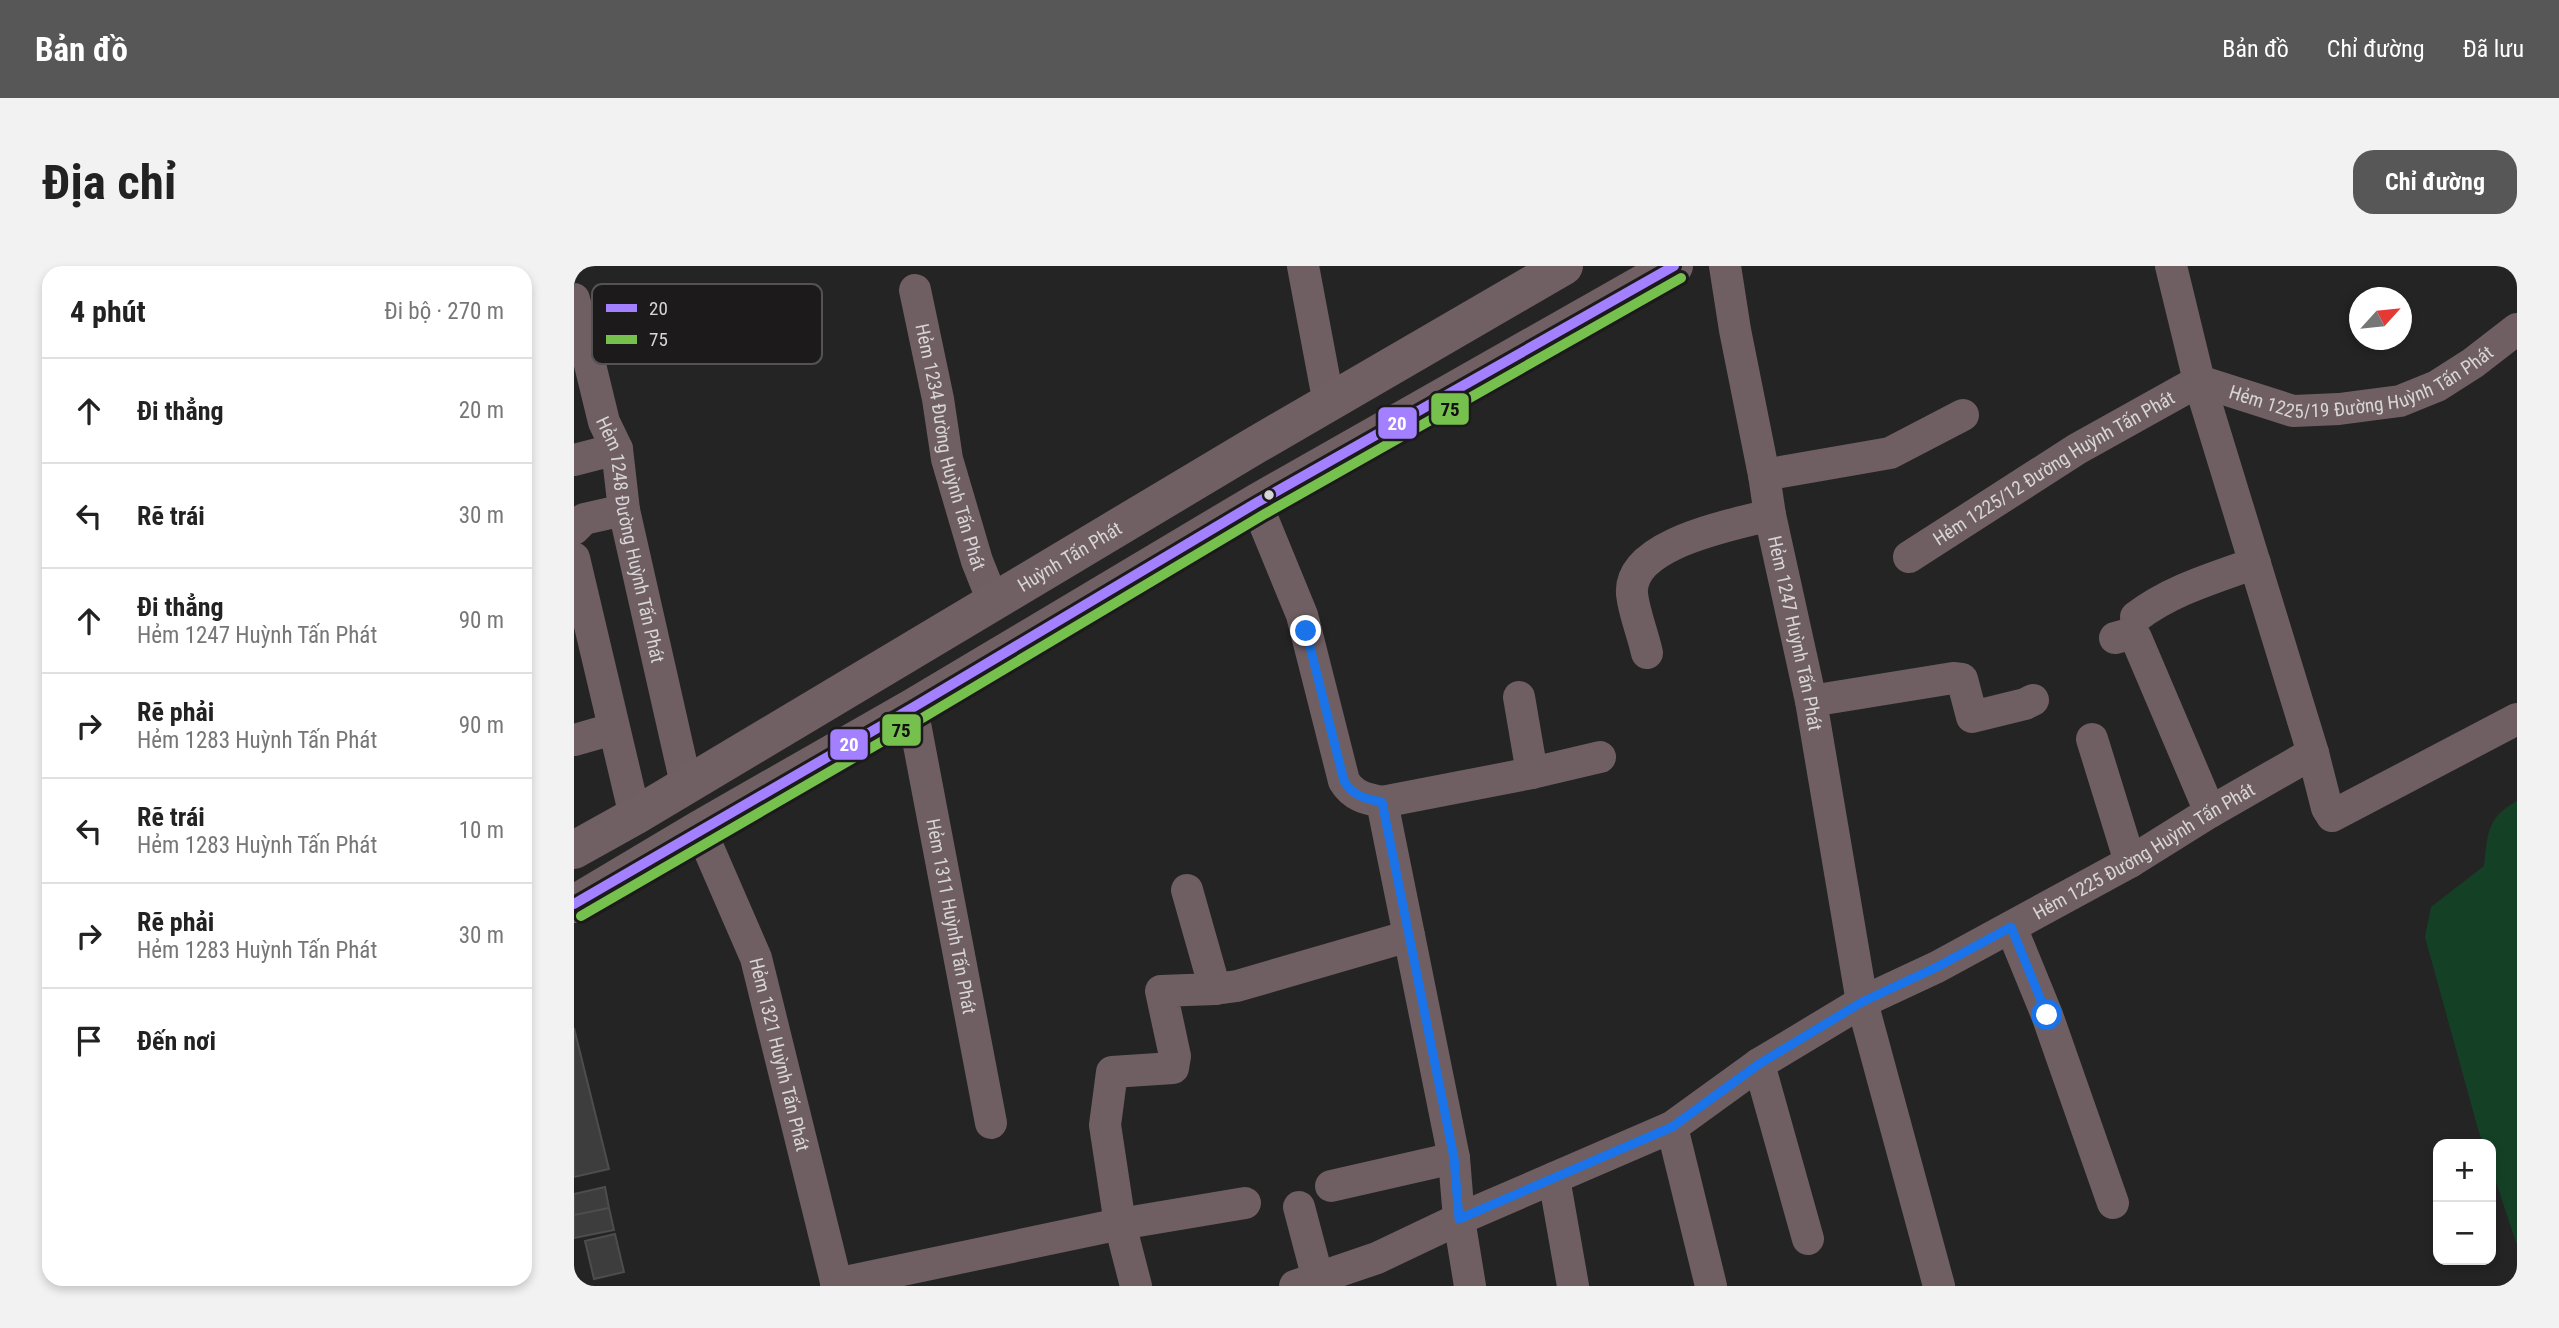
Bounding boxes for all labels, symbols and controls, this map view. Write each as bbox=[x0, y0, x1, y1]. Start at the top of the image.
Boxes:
text: Bản đồ bbox=[35, 30, 128, 69]
text: Bản đồ bbox=[2222, 35, 2289, 63]
text: Chỉ đường bbox=[2327, 35, 2425, 63]
text: Đã lưu bbox=[2463, 35, 2524, 63]
button: Chỉ đường bbox=[2353, 150, 2517, 214]
text: Địa chỉ bbox=[42, 154, 177, 211]
legend bbox=[592, 284, 822, 364]
north arrow bbox=[2349, 287, 2412, 350]
text: 4 phút bbox=[70, 294, 146, 329]
text: 20 bbox=[649, 297, 668, 320]
text: Đi bộ · 270 m bbox=[384, 298, 504, 325]
street label: Hẻm 1234 Đường Huỳnh Tấn Phát bbox=[911, 322, 991, 574]
text: 75 bbox=[649, 328, 668, 351]
street label: Hẻm 1225/19 Đường Huỳnh Tấn Phát bbox=[2226, 340, 2497, 422]
street label: Hẻm 1225/12 Đường Huỳnh Tấn Phát bbox=[1929, 386, 2178, 550]
icon: ahead bbox=[70, 392, 108, 430]
line badge: 75 bbox=[1430, 392, 1470, 426]
text: Đi thẳng bbox=[137, 396, 224, 426]
text: 20 m bbox=[459, 397, 504, 424]
text: 75 bbox=[1440, 398, 1460, 421]
line badge: 20 bbox=[1377, 406, 1418, 440]
text: 20 bbox=[1387, 412, 1407, 435]
street label: Hẻm 1248 Đường Huỳnh Tấn Phát bbox=[591, 413, 670, 665]
unlabelled marker bbox=[1262, 488, 1276, 502]
icon: left bbox=[70, 497, 108, 535]
text: Rẽ trái bbox=[137, 501, 205, 531]
text: 30 m bbox=[459, 502, 504, 529]
street label: Huỳnh Tấn Phát bbox=[1013, 516, 1126, 596]
street label: Hẻm 1247 Huỳnh Tấn Phát bbox=[1763, 534, 1827, 732]
text: Đi thẳng bbox=[137, 592, 224, 622]
icon: ahead bbox=[70, 602, 108, 640]
text: 90 m bbox=[459, 607, 504, 634]
route end bbox=[1290, 615, 1321, 646]
text: Hẻm 1247 Huỳnh Tấn Phát bbox=[137, 622, 377, 649]
text: Rẽ phải bbox=[137, 697, 214, 727]
icon: right bbox=[70, 707, 108, 745]
text: 90 m bbox=[459, 712, 504, 739]
line badge: 75 bbox=[881, 713, 922, 747]
text: 75 bbox=[891, 719, 911, 742]
text: Hẻm 1283 Huỳnh Tấn Phát bbox=[137, 727, 377, 754]
line badge: 20 bbox=[829, 728, 869, 761]
text: 20 bbox=[839, 733, 859, 756]
street label: Hẻm 1225 Đường Huỳnh Tấn Phát bbox=[2029, 777, 2259, 924]
text: Rẽ trái bbox=[137, 802, 205, 832]
icon: left bbox=[70, 812, 108, 850]
text: 10 m bbox=[459, 817, 504, 844]
street label: Hẻm 1311 Huỳnh Tấn Phát bbox=[922, 817, 982, 1016]
text: Hẻm 1283 Huỳnh Tấn Phát bbox=[137, 832, 377, 859]
text: Rẽ phải bbox=[137, 907, 214, 937]
icon: right bbox=[70, 917, 108, 955]
text: 30 m bbox=[459, 922, 504, 949]
text: Hẻm 1283 Huỳnh Tấn Phát bbox=[137, 937, 377, 964]
street label: Hẻm 1321 Huỳnh Tấn Phát bbox=[745, 955, 815, 1154]
route start bbox=[2031, 999, 2062, 1030]
icon: arrive bbox=[70, 1022, 108, 1060]
text: Đến nơi bbox=[137, 1026, 216, 1056]
map controls bbox=[2433, 1139, 2496, 1265]
button: + bbox=[2433, 1139, 2496, 1202]
button: − bbox=[2433, 1202, 2496, 1265]

